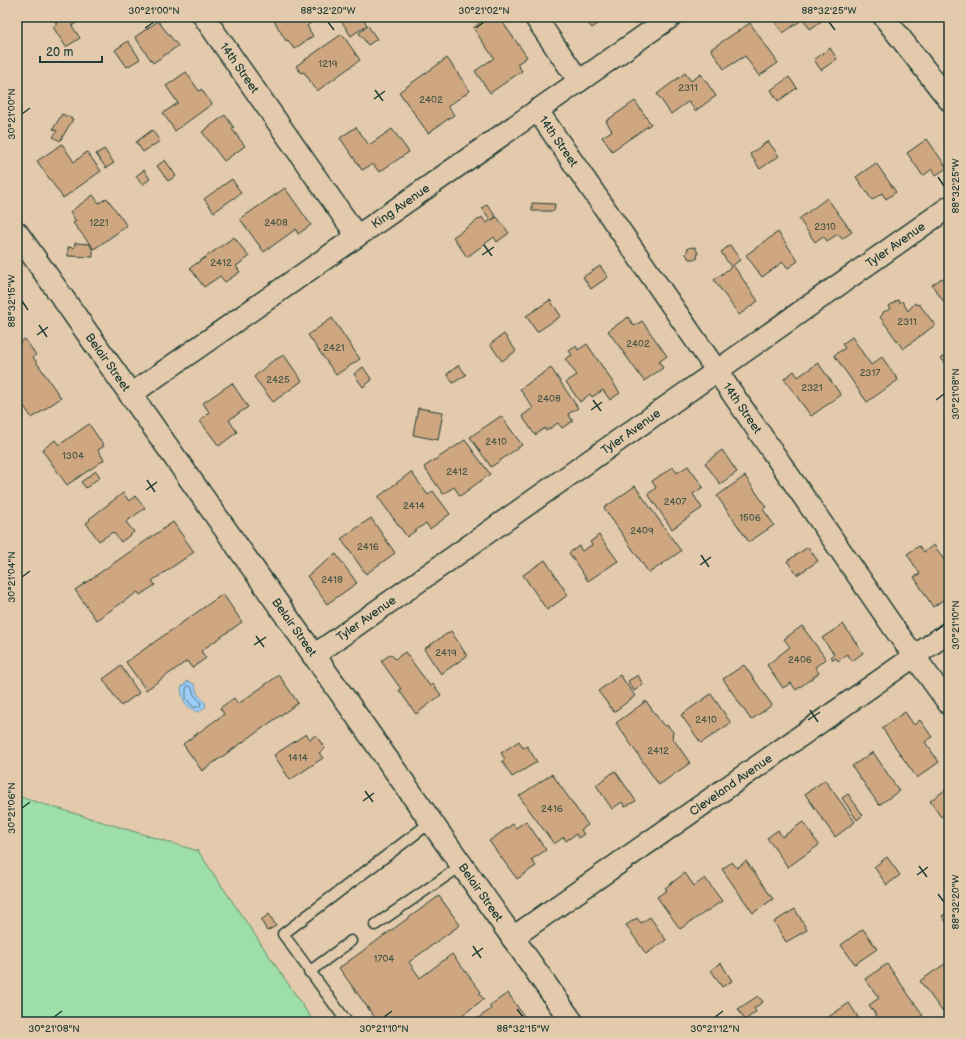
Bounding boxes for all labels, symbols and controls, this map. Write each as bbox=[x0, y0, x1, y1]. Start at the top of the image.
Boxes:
text: 30°21'00"N bbox=[128, 5, 180, 17]
text: 88°32'20"W bbox=[300, 5, 356, 17]
text: 30°21'02"N bbox=[458, 5, 510, 17]
text: 88°32'25"W bbox=[801, 5, 857, 17]
scale bar bbox=[40, 38, 102, 64]
street label: 14th Street bbox=[216, 40, 262, 97]
text: 20 m bbox=[46, 45, 73, 60]
house number: 1219 bbox=[318, 58, 338, 70]
house number: 2311 bbox=[678, 82, 698, 94]
text: 30°21'00"N bbox=[6, 88, 18, 140]
house number: 2402 bbox=[419, 94, 443, 106]
street label: 14th Street bbox=[535, 113, 581, 170]
text: 88°32'25"W bbox=[950, 158, 962, 214]
street label: King Avenue bbox=[369, 181, 433, 232]
house number: 1221 bbox=[89, 217, 109, 229]
house number: 2408 bbox=[264, 217, 288, 229]
street label: Tyler Avenue bbox=[863, 219, 928, 271]
house number: 2310 bbox=[814, 221, 836, 233]
house number: 2412 bbox=[210, 257, 232, 269]
text: 88°32'15"W bbox=[6, 275, 18, 328]
house number: 2311 bbox=[897, 316, 917, 328]
street label: Belair Street bbox=[82, 330, 133, 395]
house number: 2402 bbox=[626, 338, 650, 350]
house number: 2421 bbox=[323, 342, 345, 354]
house number: 2317 bbox=[860, 367, 880, 379]
text: 30°21'08"N bbox=[950, 368, 962, 420]
house number: 2425 bbox=[266, 374, 290, 386]
street label: 14th Street bbox=[719, 380, 765, 437]
house number: 2321 bbox=[801, 382, 823, 394]
house number: 2408 bbox=[537, 393, 561, 405]
street label: Tyler Avenue bbox=[598, 406, 664, 458]
house number: 2410 bbox=[485, 436, 507, 448]
house number: 1304 bbox=[62, 450, 84, 462]
house number: 2412 bbox=[446, 466, 468, 478]
house number: 2407 bbox=[664, 496, 686, 508]
house number: 2414 bbox=[403, 500, 425, 512]
house number: 1506 bbox=[739, 512, 761, 524]
house number: 2409 bbox=[630, 525, 654, 537]
house number: 2416 bbox=[357, 541, 379, 553]
text: 30°21'04"N bbox=[6, 551, 18, 603]
house number: 2418 bbox=[321, 574, 343, 586]
street label: Tyler Avenue bbox=[334, 593, 399, 645]
street label: Belair Street bbox=[268, 595, 320, 660]
text: 30°21'10"N bbox=[950, 600, 962, 650]
house number: 2419 bbox=[435, 647, 457, 659]
house number: 2406 bbox=[788, 654, 812, 666]
house number: 2410 bbox=[695, 714, 717, 726]
house number: 2412 bbox=[647, 745, 669, 757]
street label: Cleveland Avenue bbox=[687, 751, 775, 819]
house number: 1414 bbox=[288, 752, 308, 764]
text: 30°21'06"N bbox=[6, 782, 18, 834]
house number: 2416 bbox=[541, 803, 563, 815]
street label: Belair Street bbox=[455, 860, 506, 925]
text: 88°32'20"W bbox=[950, 874, 962, 930]
house number: 1704 bbox=[374, 953, 394, 965]
text: 30°21'08"N bbox=[28, 1023, 80, 1035]
text: 30°21'10"N bbox=[359, 1023, 409, 1035]
text: 88°32'15"W bbox=[497, 1023, 550, 1035]
text: 30°21'12"N bbox=[690, 1023, 740, 1035]

